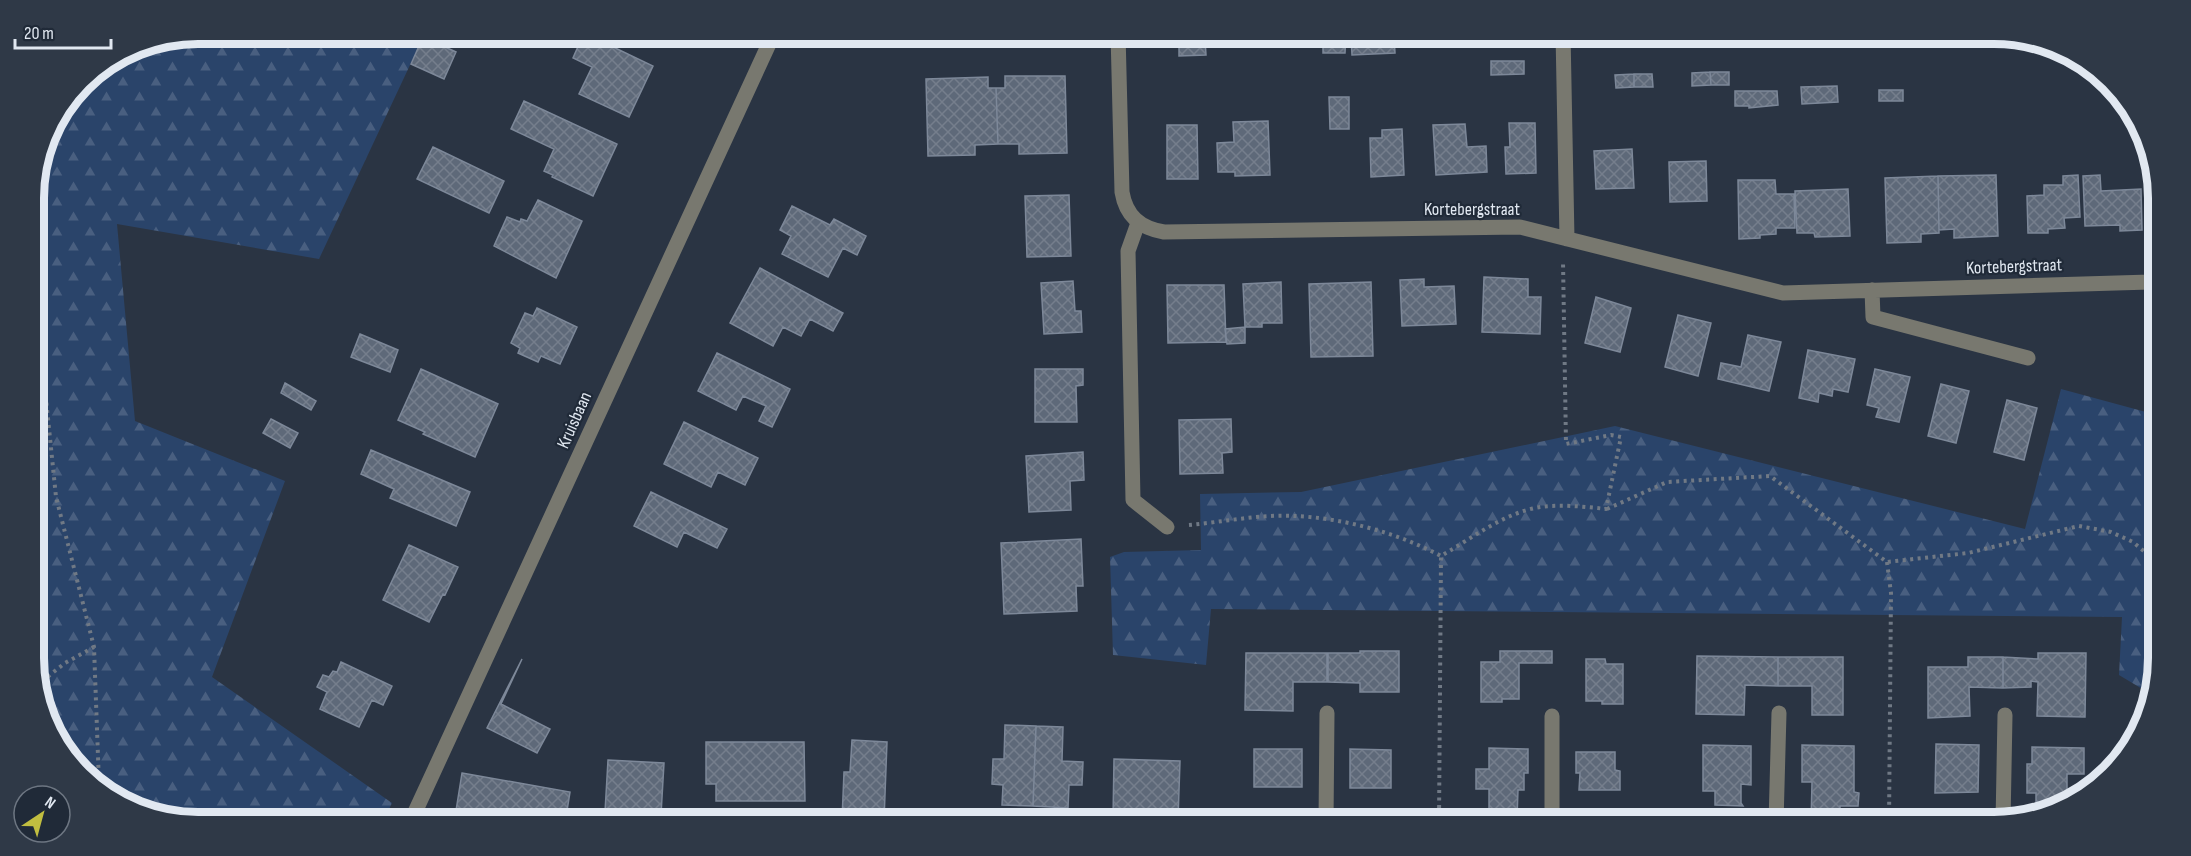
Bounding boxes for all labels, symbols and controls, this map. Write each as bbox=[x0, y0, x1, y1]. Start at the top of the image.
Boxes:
scale bar bbox=[15, 12, 111, 50]
text: 20 m bbox=[24, 23, 54, 44]
street label: Kortebergstraat bbox=[1424, 199, 1521, 220]
street label: Kortebergstraat bbox=[1966, 254, 2063, 279]
street label: Kruisbaan bbox=[553, 389, 596, 452]
north arrow bbox=[12, 784, 72, 844]
text: N bbox=[41, 793, 59, 813]

